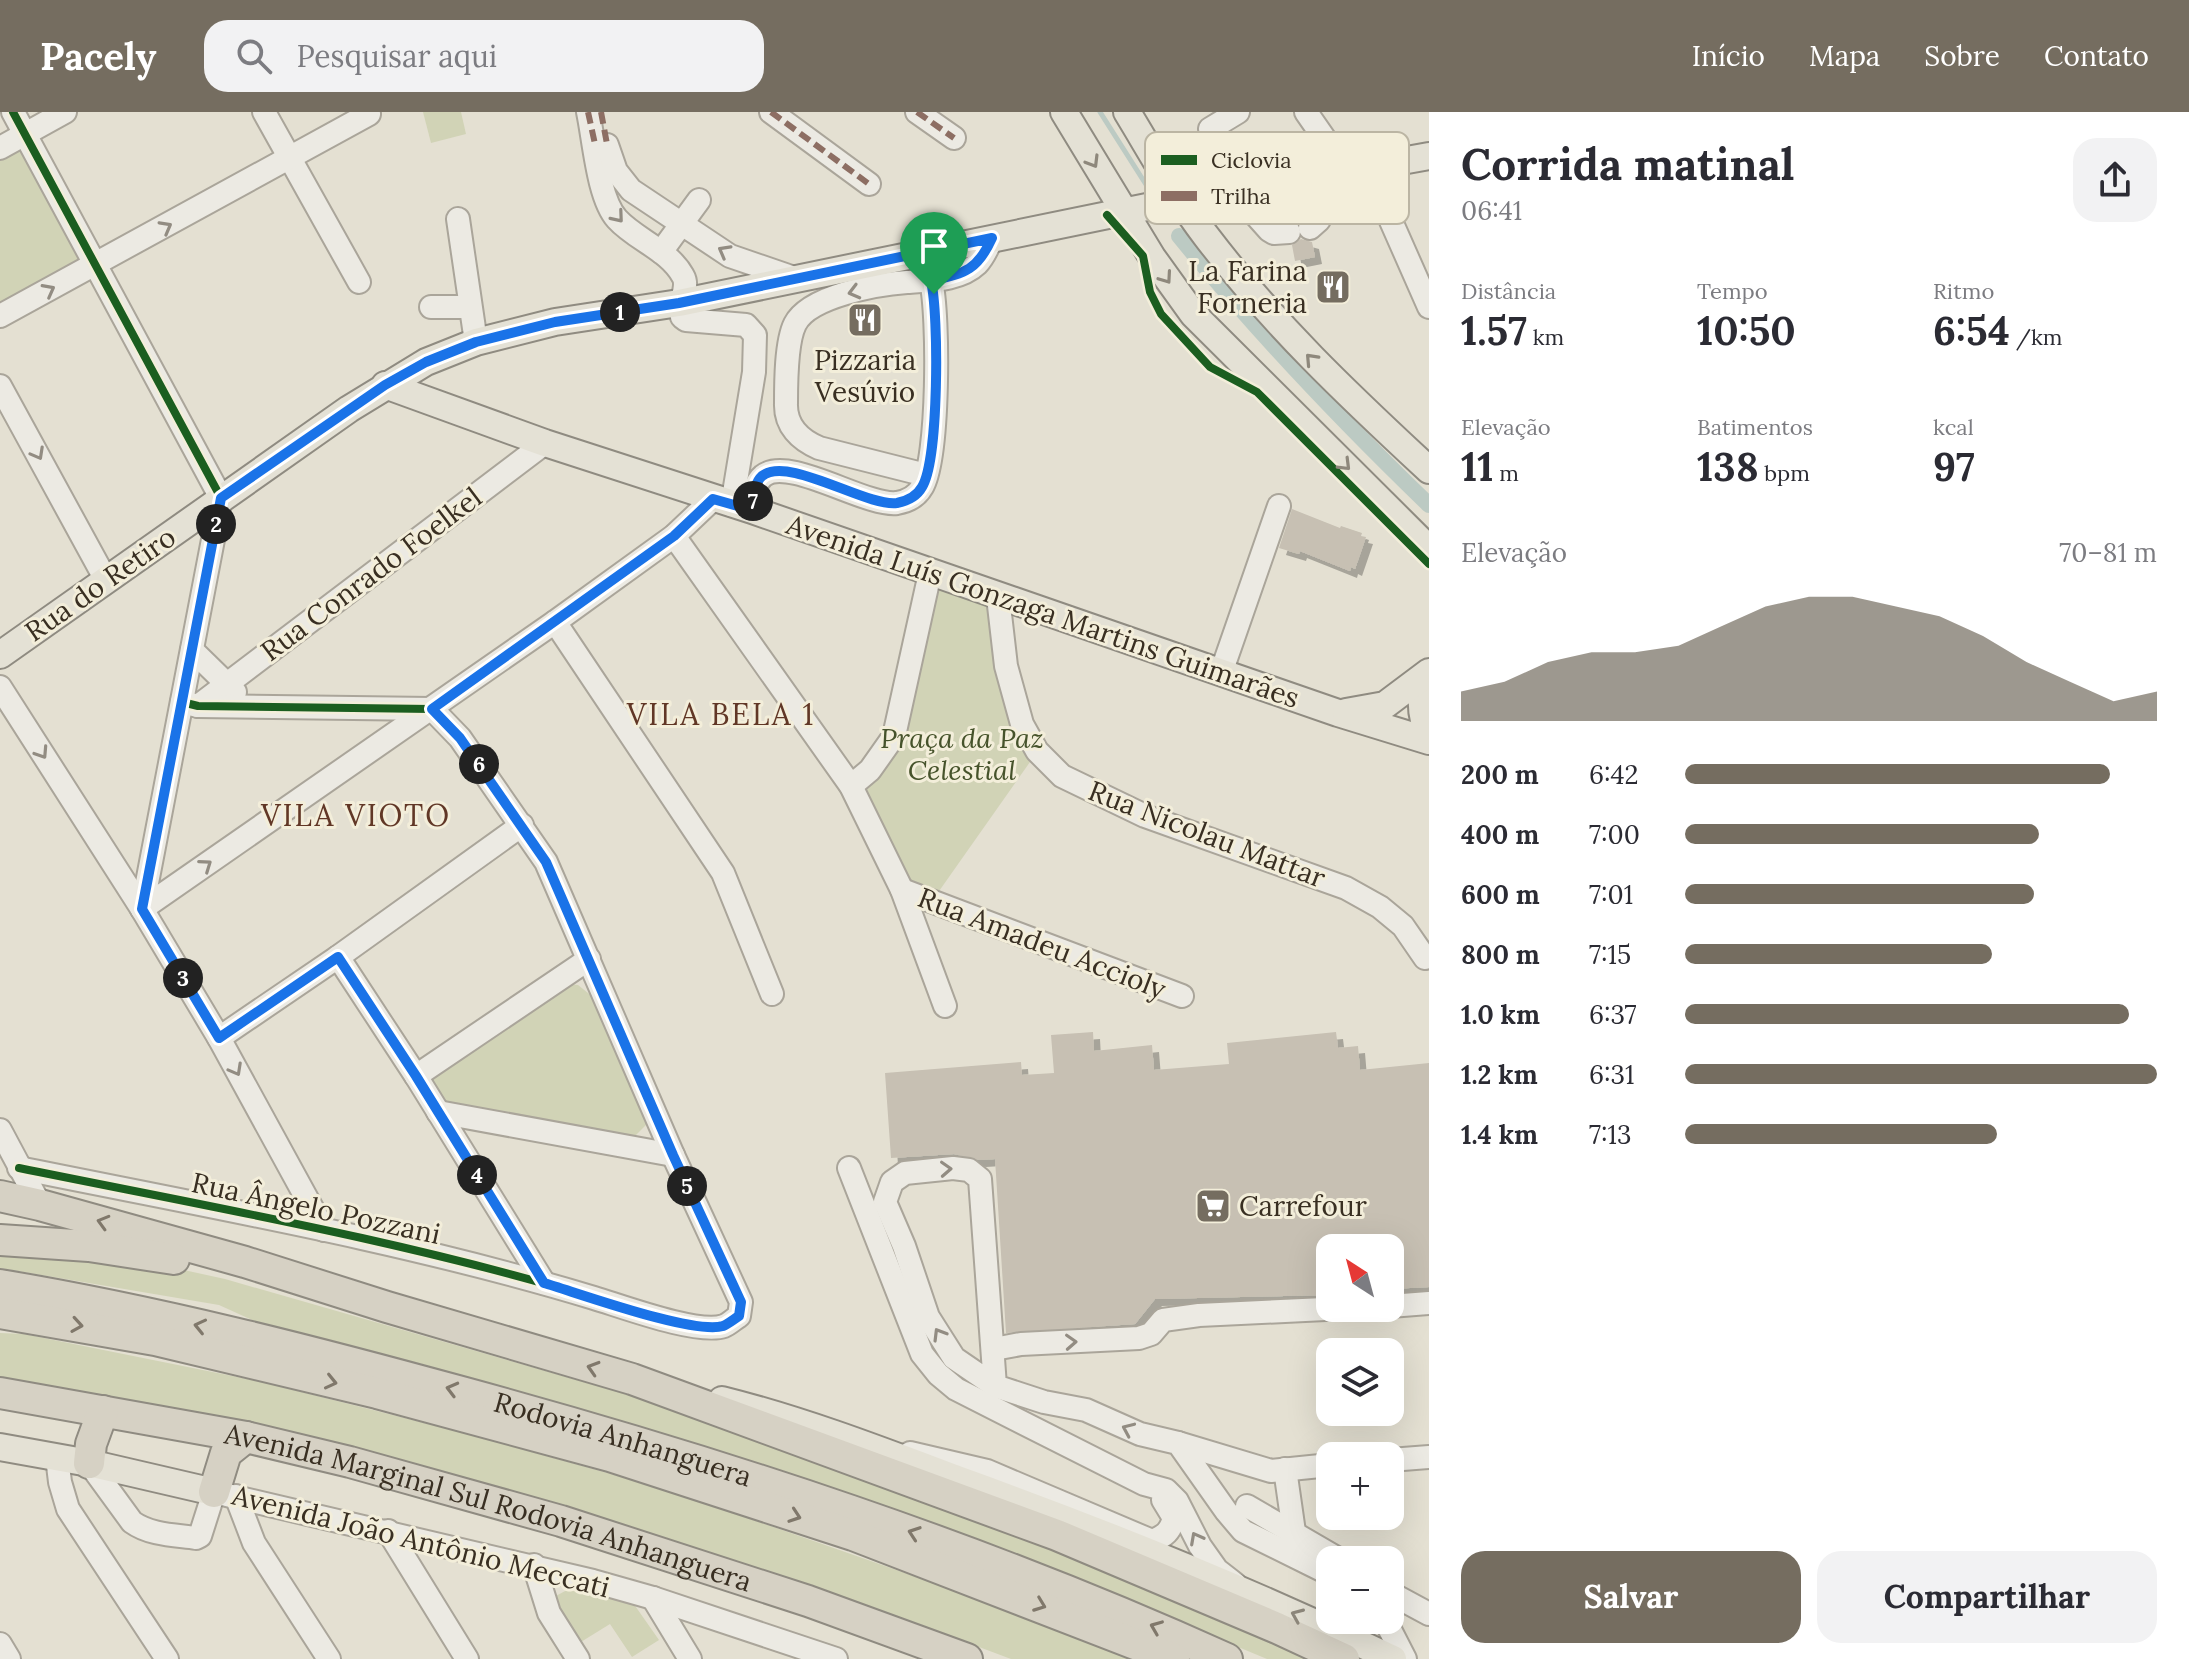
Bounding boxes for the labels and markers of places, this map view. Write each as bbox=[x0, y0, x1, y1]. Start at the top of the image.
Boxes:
pin bbox=[900, 212, 968, 294]
place label: La Farina Forneria bbox=[1188, 253, 1307, 321]
restaurant icon: La Farina Forneria bbox=[1314, 268, 1352, 306]
pin: 1 bbox=[600, 292, 640, 332]
restaurant icon: Pizzaria Vesúvio bbox=[846, 301, 884, 339]
place label: Pizzaria Vesúvio bbox=[814, 342, 916, 410]
pin: 7 bbox=[733, 481, 773, 521]
pin: 2 bbox=[196, 504, 236, 544]
pin: 6 bbox=[459, 744, 499, 784]
pin: 3 bbox=[163, 958, 203, 998]
pin: 4 bbox=[457, 1155, 497, 1195]
pin: 5 bbox=[667, 1166, 707, 1206]
supermarket icon: Carrefour bbox=[1194, 1187, 1232, 1225]
place label: Carrefour bbox=[1239, 1188, 1367, 1224]

